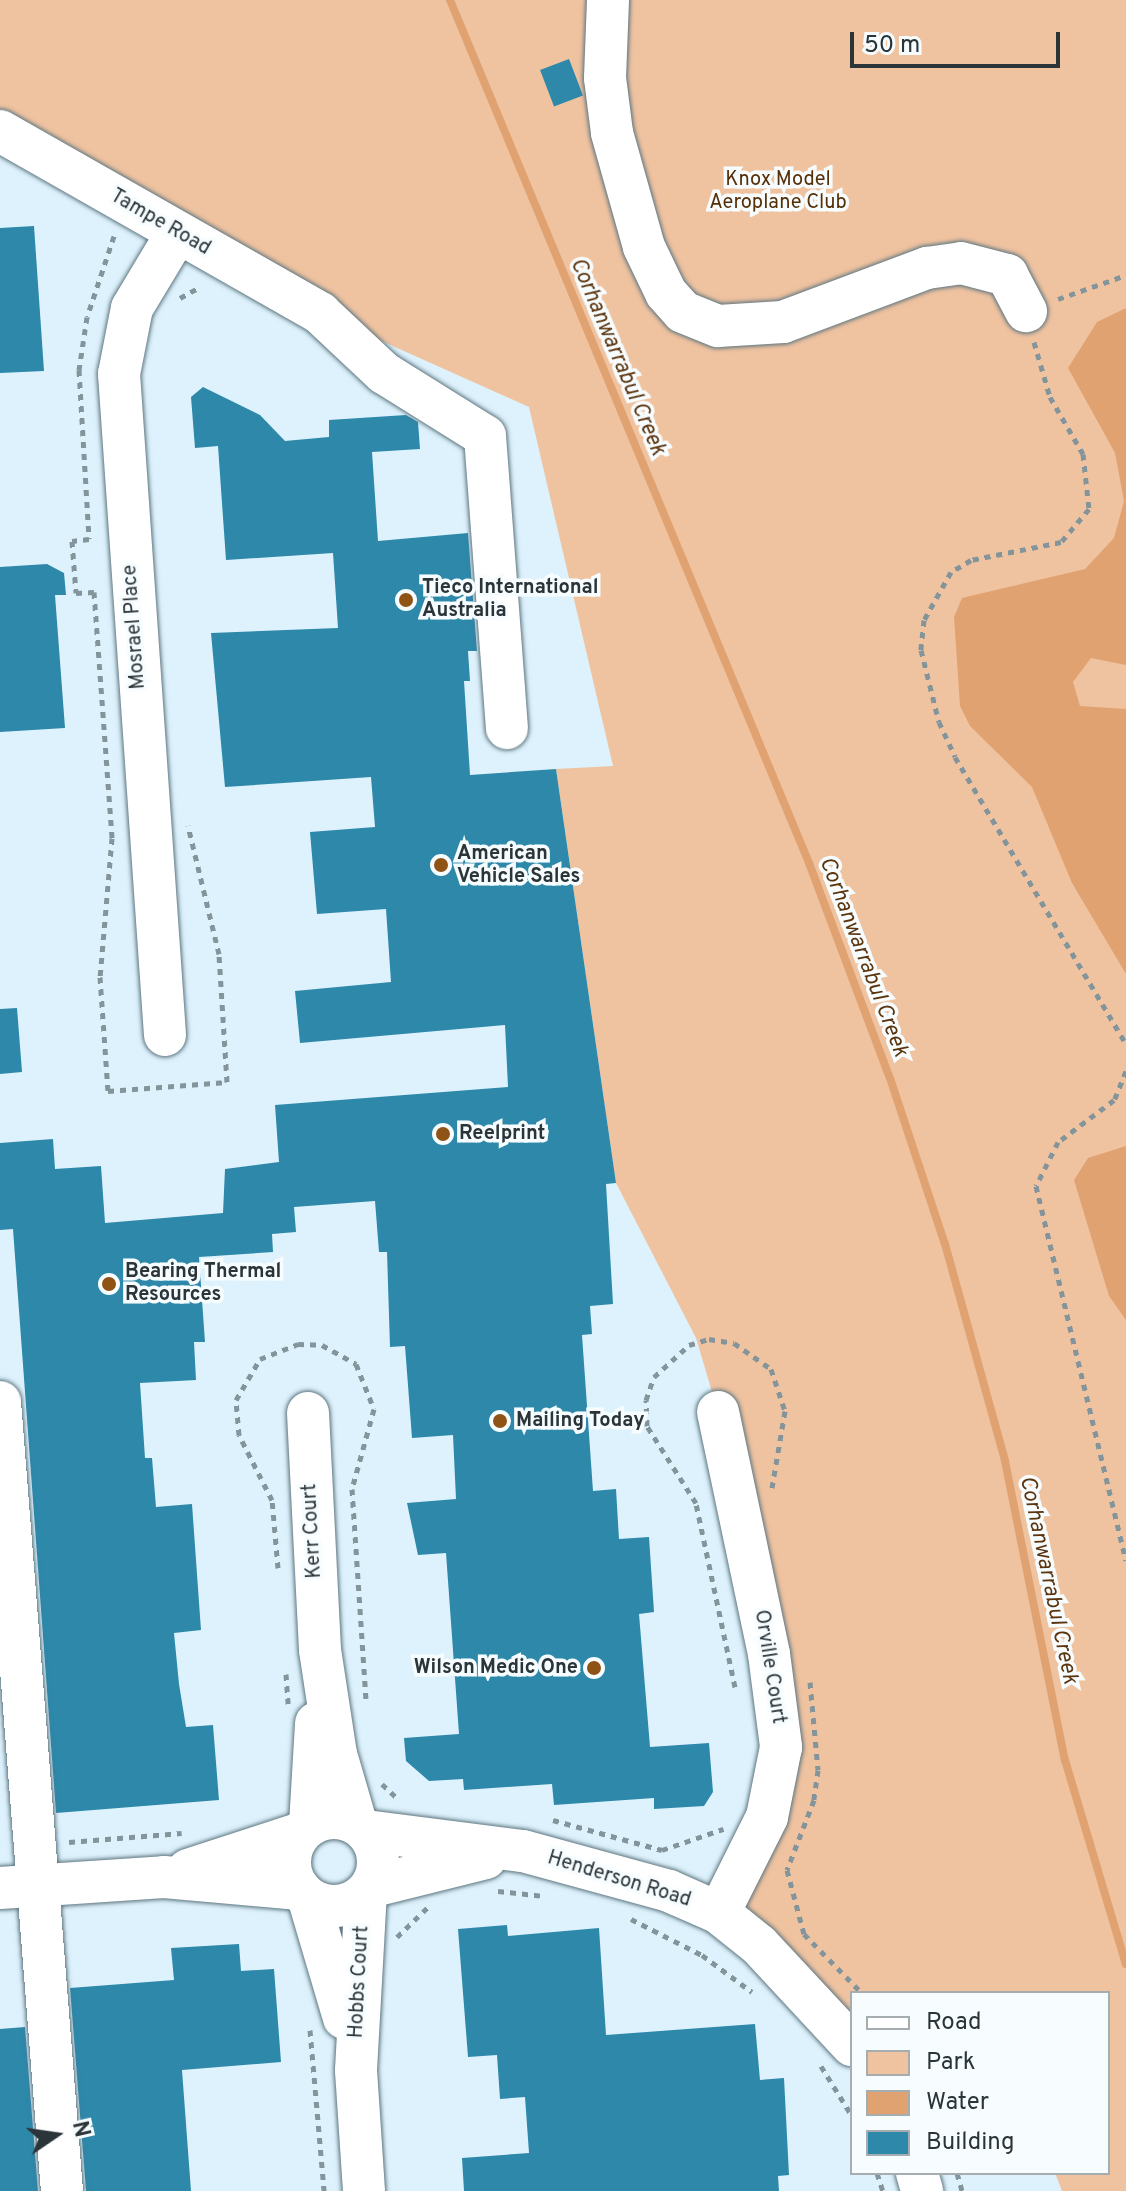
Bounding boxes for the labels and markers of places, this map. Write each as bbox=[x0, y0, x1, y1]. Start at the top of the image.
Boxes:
place label: Tieco International Australia bbox=[422, 576, 599, 623]
marker: Tieco International Australia bbox=[397, 591, 415, 609]
place label: American Vehicle Sales bbox=[457, 842, 580, 889]
marker: American Vehicle Sales bbox=[432, 856, 450, 874]
place label: Reelprint bbox=[459, 1122, 545, 1146]
marker: Reelprint bbox=[434, 1125, 452, 1143]
place label: Bearing Thermal Resources bbox=[125, 1260, 281, 1307]
marker: Bearing Thermal Resources bbox=[100, 1275, 118, 1293]
place label: Mailing Today bbox=[516, 1409, 645, 1433]
marker: Mailing Today bbox=[491, 1412, 509, 1430]
place label: Wilson Medic One bbox=[414, 1656, 578, 1680]
marker: Wilson Medic One bbox=[585, 1659, 603, 1677]

